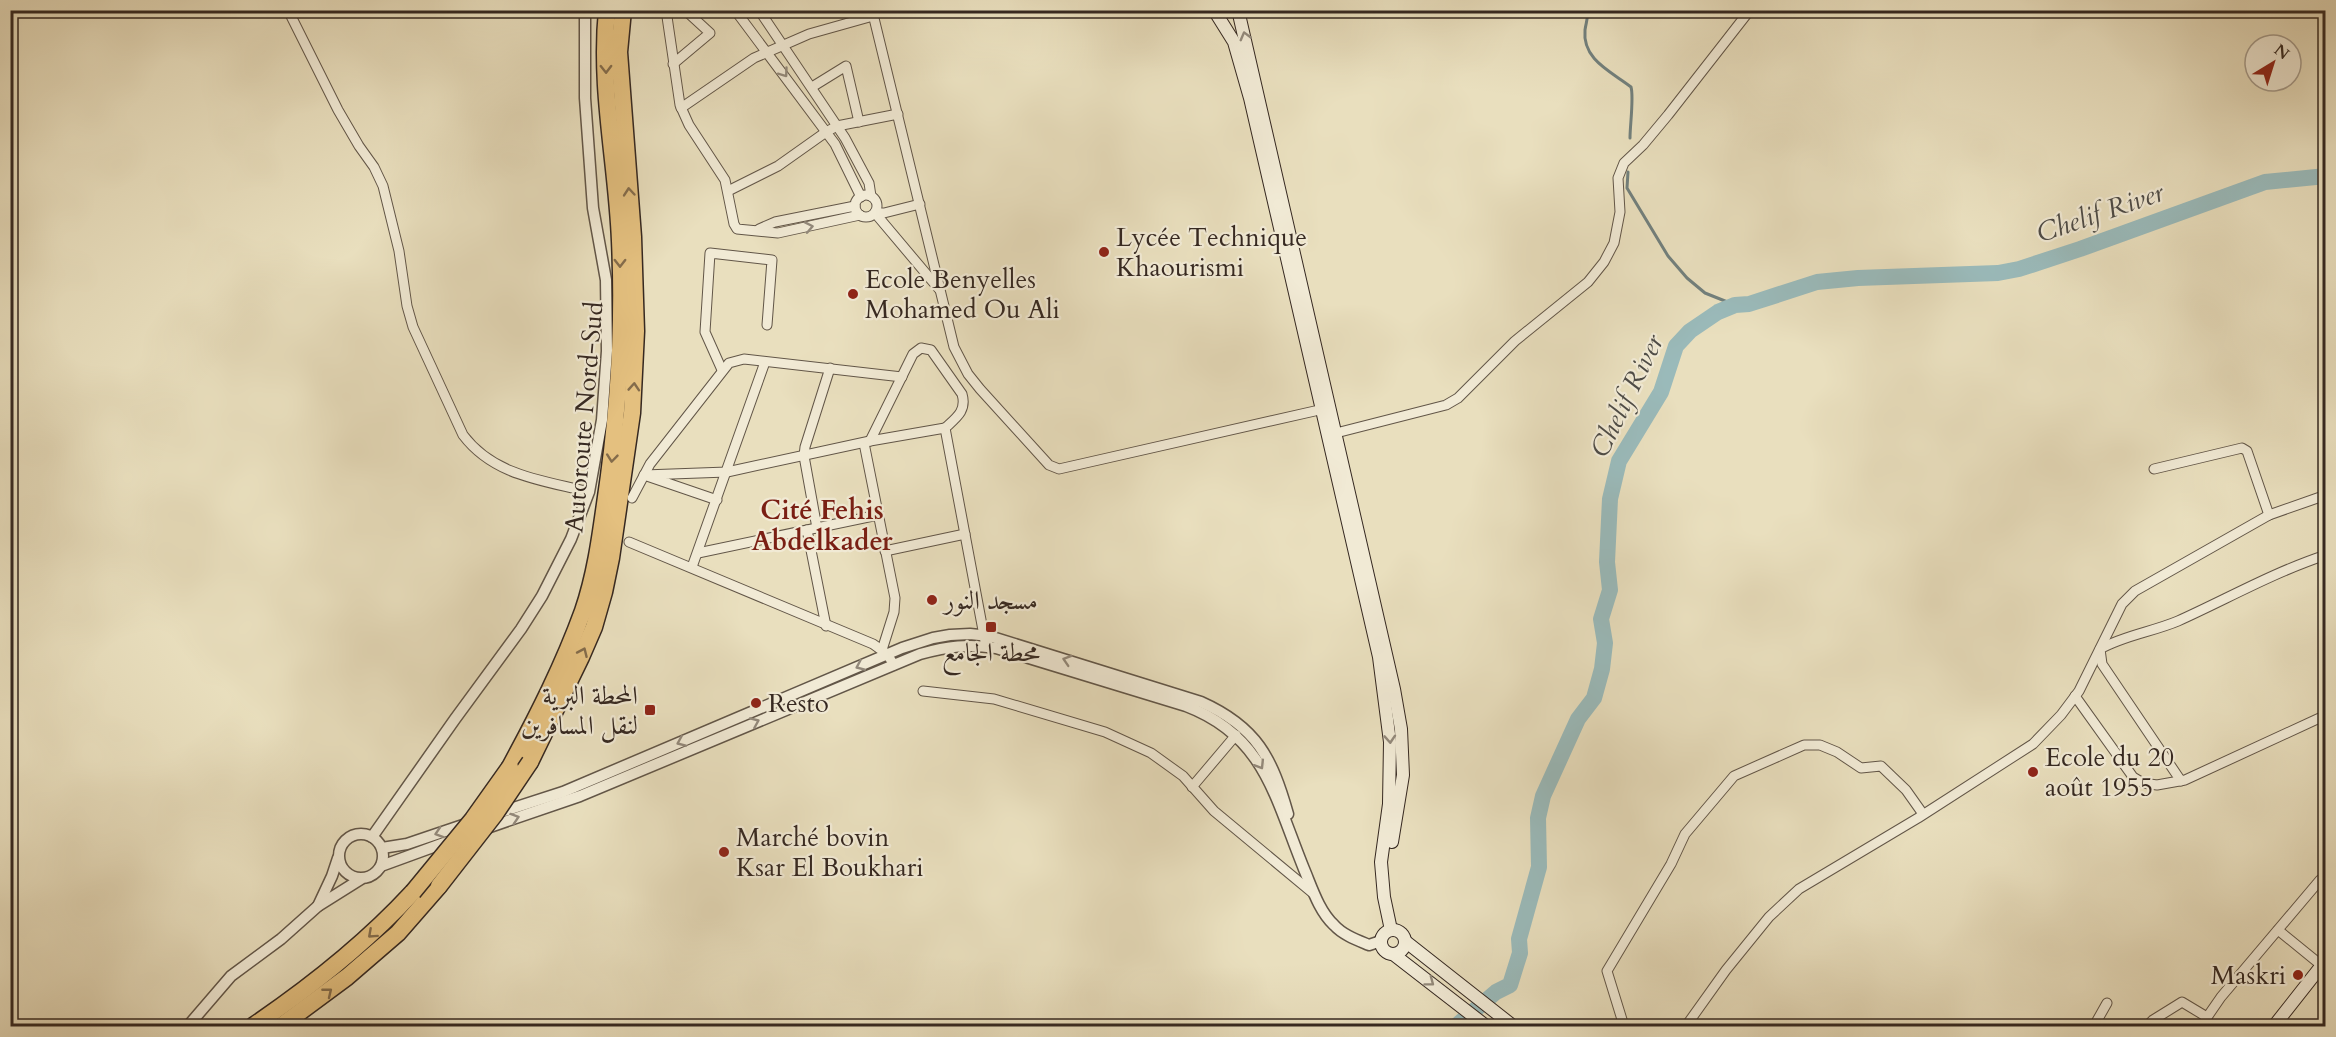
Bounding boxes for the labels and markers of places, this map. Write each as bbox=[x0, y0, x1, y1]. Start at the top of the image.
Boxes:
place label: Lycée Technique Khaourismi bbox=[1116, 220, 1307, 285]
marker: Lycée Technique Khaourismi bbox=[1097, 245, 1111, 259]
place label: Ecole Benyelles Mohamed Ou Ali bbox=[865, 262, 1060, 327]
marker: Ecole Benyelles Mohamed Ou Ali bbox=[846, 287, 860, 301]
place label: مسجد النور bbox=[941, 583, 1038, 618]
marker: مسجد النور bbox=[925, 593, 939, 607]
marker: محطة الجامع bbox=[984, 620, 998, 634]
place label: محطة الجامع bbox=[942, 635, 1040, 676]
place label: المحطة البرية لنقل المسافرين bbox=[521, 678, 638, 743]
place label: Resto bbox=[768, 686, 829, 721]
marker: Resto bbox=[749, 696, 763, 710]
marker: المحطة البرية لنقل المسافرين bbox=[643, 703, 657, 717]
place label: Ecole du 20 août 1955 bbox=[2045, 740, 2174, 805]
marker: Ecole du 20 août 1955 bbox=[2026, 765, 2040, 779]
place label: Marché bovin Ksar El Boukhari bbox=[736, 820, 924, 885]
marker: Marché bovin Ksar El Boukhari bbox=[717, 845, 731, 859]
place label: Maskri bbox=[2211, 958, 2286, 993]
marker: Maskri bbox=[2291, 968, 2305, 982]

